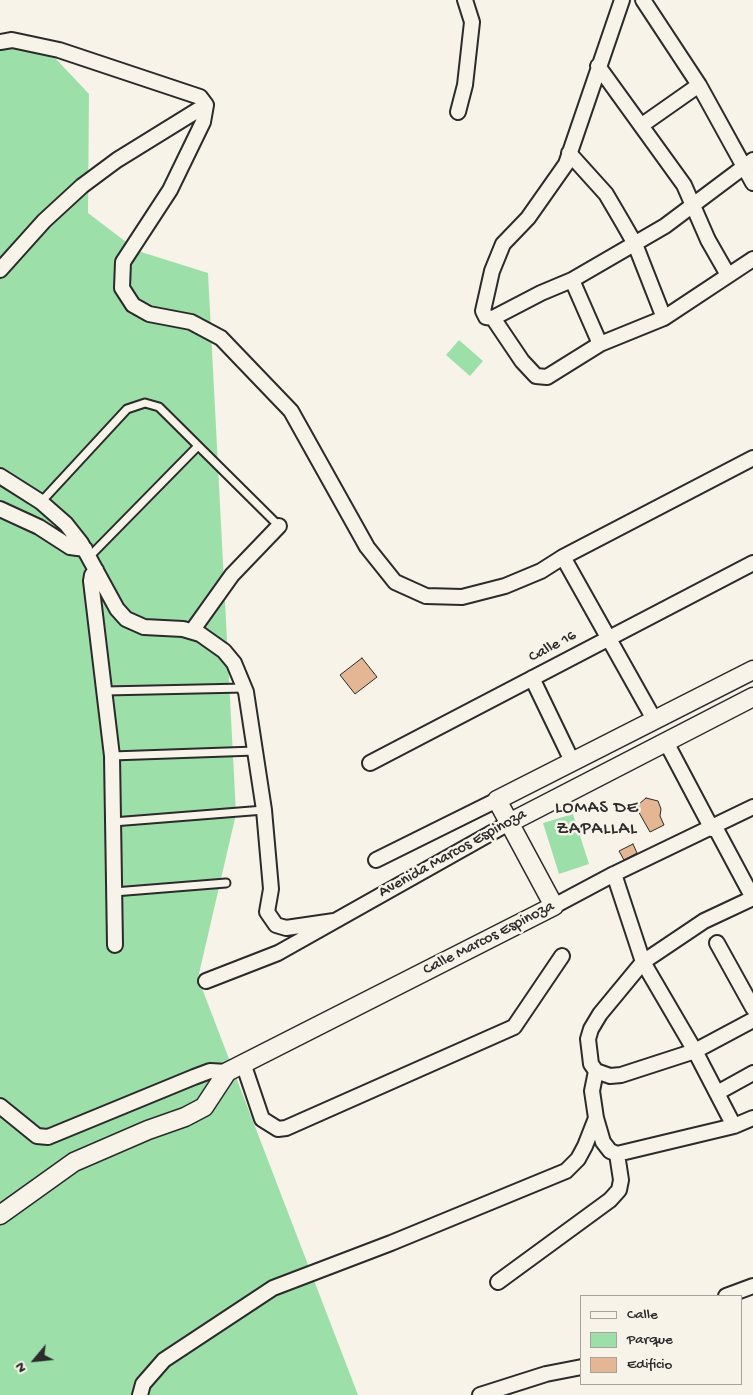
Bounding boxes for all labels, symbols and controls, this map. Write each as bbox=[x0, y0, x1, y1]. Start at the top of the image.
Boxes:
street label: Calle 16 bbox=[526, 627, 580, 667]
district label: LOMAS DE ZAPALLAL bbox=[554, 798, 640, 841]
street label: Avenida Marcos Espinoza bbox=[376, 805, 530, 903]
street label: Calle Marcos Espinoza bbox=[420, 898, 558, 980]
legend bbox=[580, 1295, 743, 1385]
text: Calle bbox=[627, 1306, 658, 1324]
text: Parque bbox=[627, 1331, 673, 1349]
north arrow bbox=[10, 1335, 60, 1385]
text: Edificio bbox=[627, 1356, 672, 1374]
text: N bbox=[12, 1359, 31, 1375]

